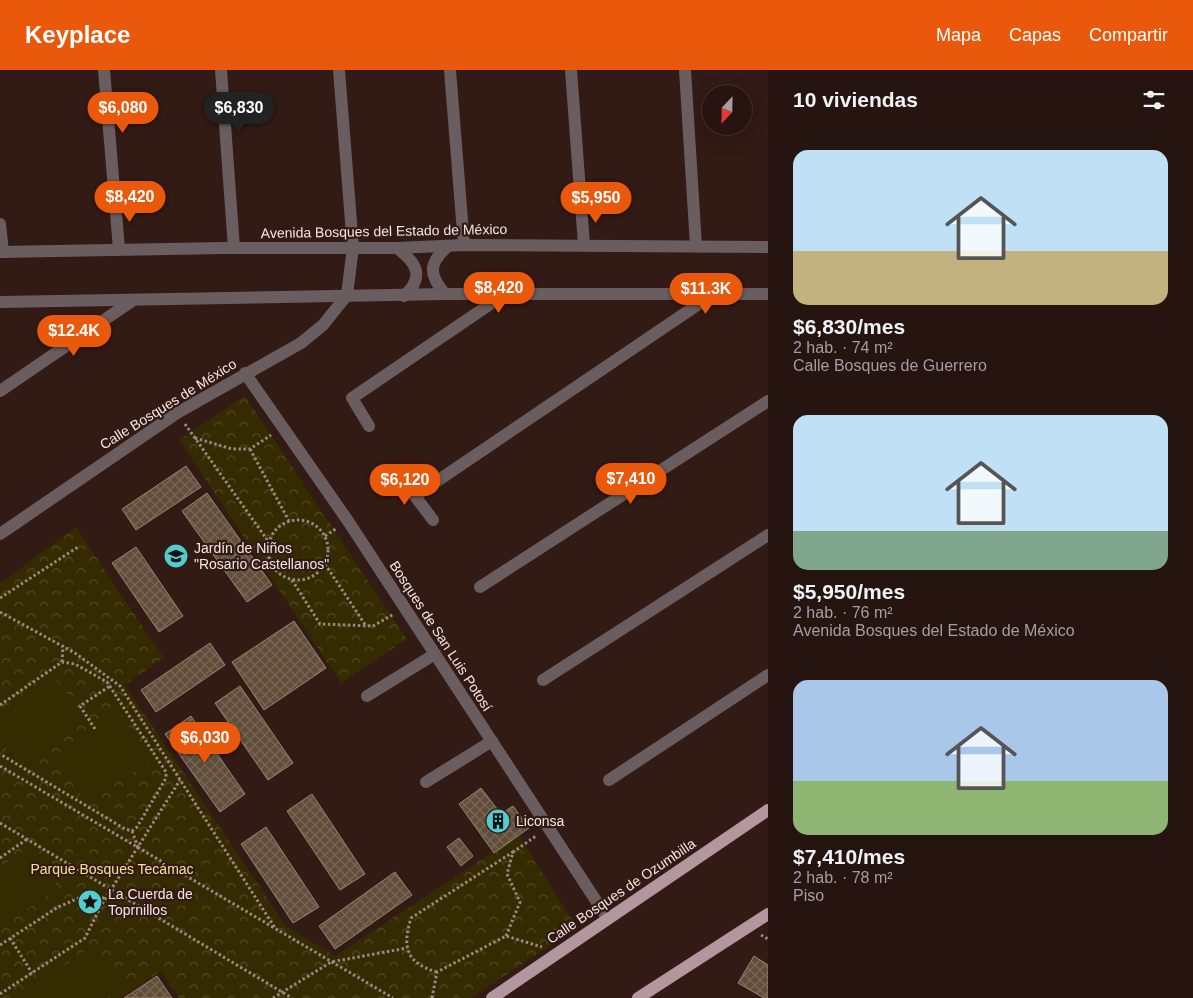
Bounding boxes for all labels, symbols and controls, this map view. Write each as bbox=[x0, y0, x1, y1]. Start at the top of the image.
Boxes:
text: Keyplace bbox=[25, 21, 130, 48]
text: Mapa bbox=[936, 25, 981, 45]
text: Capas bbox=[1009, 25, 1061, 45]
text: Compartir bbox=[1089, 25, 1168, 45]
north arrow bbox=[702, 85, 752, 135]
map controls bbox=[702, 85, 752, 135]
icon: filters bbox=[1140, 86, 1168, 114]
text: 10 viviendas bbox=[793, 88, 918, 111]
pin: $6,080 bbox=[82, 92, 164, 134]
pin: $6,830 bbox=[198, 92, 280, 134]
text: $6,080 bbox=[99, 99, 147, 116]
text: $6,830 bbox=[215, 99, 263, 116]
pin: $8,420 bbox=[89, 180, 171, 223]
pin: $5,950 bbox=[555, 182, 637, 224]
icon: home bbox=[936, 183, 1026, 273]
text: $8,420 bbox=[106, 188, 154, 205]
text: $5,950 bbox=[572, 189, 620, 206]
street label: Avenida Bosques del Estado de México bbox=[261, 221, 508, 241]
pin: $8,420 bbox=[458, 272, 540, 314]
pin: $11.3K bbox=[665, 272, 747, 315]
text: $8,420 bbox=[475, 279, 523, 296]
text: $11.3K bbox=[681, 280, 731, 297]
pin: $12.4K bbox=[33, 314, 115, 357]
text: $6,830/mes bbox=[793, 315, 905, 338]
text: $12.4K bbox=[48, 322, 100, 339]
text: 2 hab. · 74 m² bbox=[793, 339, 893, 356]
street label: Calle Bosques de México bbox=[97, 355, 239, 453]
text: Calle Bosques de Guerrero bbox=[793, 357, 987, 374]
icon: home bbox=[936, 448, 1026, 538]
pin: $7,410 bbox=[590, 462, 672, 505]
pin: $6,120 bbox=[364, 464, 446, 506]
text: $7,410 bbox=[607, 470, 655, 487]
text: $6,120 bbox=[381, 471, 429, 488]
place label: Jardín de Niños "Rosario Castellanos" bbox=[194, 540, 329, 572]
school or university icon: Jardín de Niños "Rosario Castellanos" bbox=[163, 543, 189, 569]
street label: Bosques de San Luis Potosí bbox=[386, 558, 496, 714]
text: $5,950/mes bbox=[793, 580, 905, 603]
text: 2 hab. · 76 m² bbox=[793, 604, 893, 621]
text: Avenida Bosques del Estado de México bbox=[793, 622, 1075, 639]
icon: home bbox=[936, 713, 1026, 803]
pin: $6,030 bbox=[164, 722, 246, 764]
text: $6,030 bbox=[181, 729, 229, 746]
building icon: Liconsa bbox=[485, 808, 511, 834]
place label: Liconsa bbox=[516, 813, 564, 829]
street label: Calle Bosques de Ozumbilla bbox=[544, 835, 699, 947]
text: $7,410/mes bbox=[793, 845, 905, 868]
park label: Parque Bosques Tecámac bbox=[30, 861, 194, 877]
text: 2 hab. · 78 m² bbox=[793, 869, 893, 886]
place label: La Cuerda de Toprnillos bbox=[108, 886, 193, 918]
text: Piso bbox=[793, 887, 824, 904]
place icon: La Cuerda de Toprnillos bbox=[77, 889, 103, 915]

